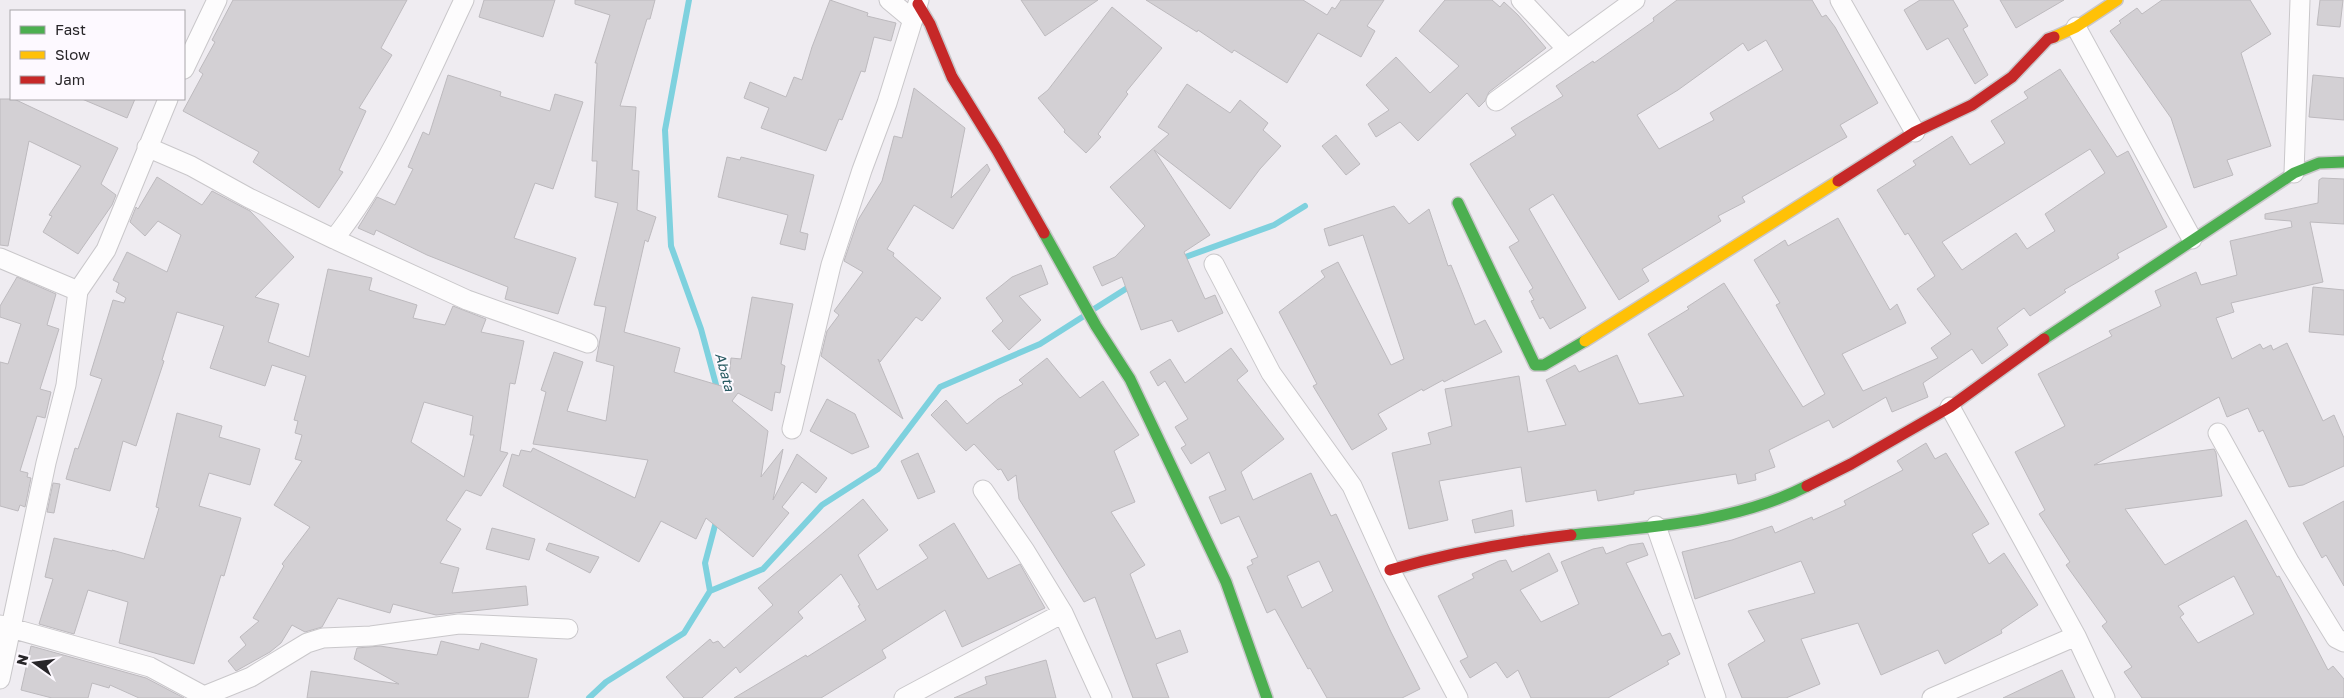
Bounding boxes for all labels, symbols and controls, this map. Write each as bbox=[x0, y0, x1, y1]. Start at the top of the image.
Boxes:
legend bbox=[10, 10, 185, 100]
text: Fast bbox=[55, 20, 86, 38]
text: Slow bbox=[55, 45, 90, 63]
text: Jam bbox=[55, 70, 85, 88]
water label: Abata bbox=[712, 351, 739, 394]
north arrow bbox=[10, 638, 60, 688]
text: N bbox=[12, 653, 31, 667]

